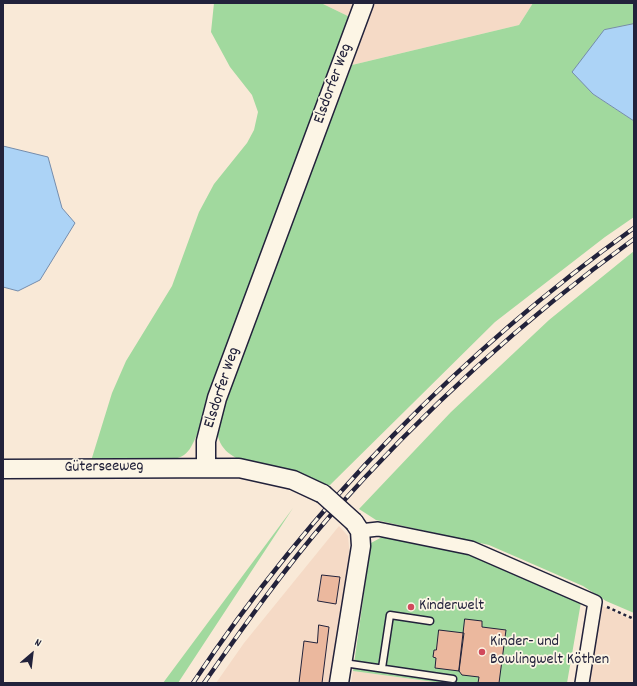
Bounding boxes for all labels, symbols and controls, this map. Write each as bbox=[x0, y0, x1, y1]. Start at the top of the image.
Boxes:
street label: Elsdorfer Weg bbox=[311, 41, 357, 127]
street label: Elsdorfer Weg bbox=[201, 345, 245, 431]
street label: Güterseeweg bbox=[64, 458, 144, 478]
place label: Kinderwelt bbox=[419, 597, 484, 617]
marker: Kinderwelt bbox=[406, 602, 416, 612]
place label: Kinder- und Bowlingwelt Köthen bbox=[490, 633, 609, 671]
north arrow bbox=[12, 634, 52, 674]
text: N bbox=[31, 635, 44, 652]
marker: Kinder- und Bowlingwelt Köthen bbox=[477, 647, 487, 657]

